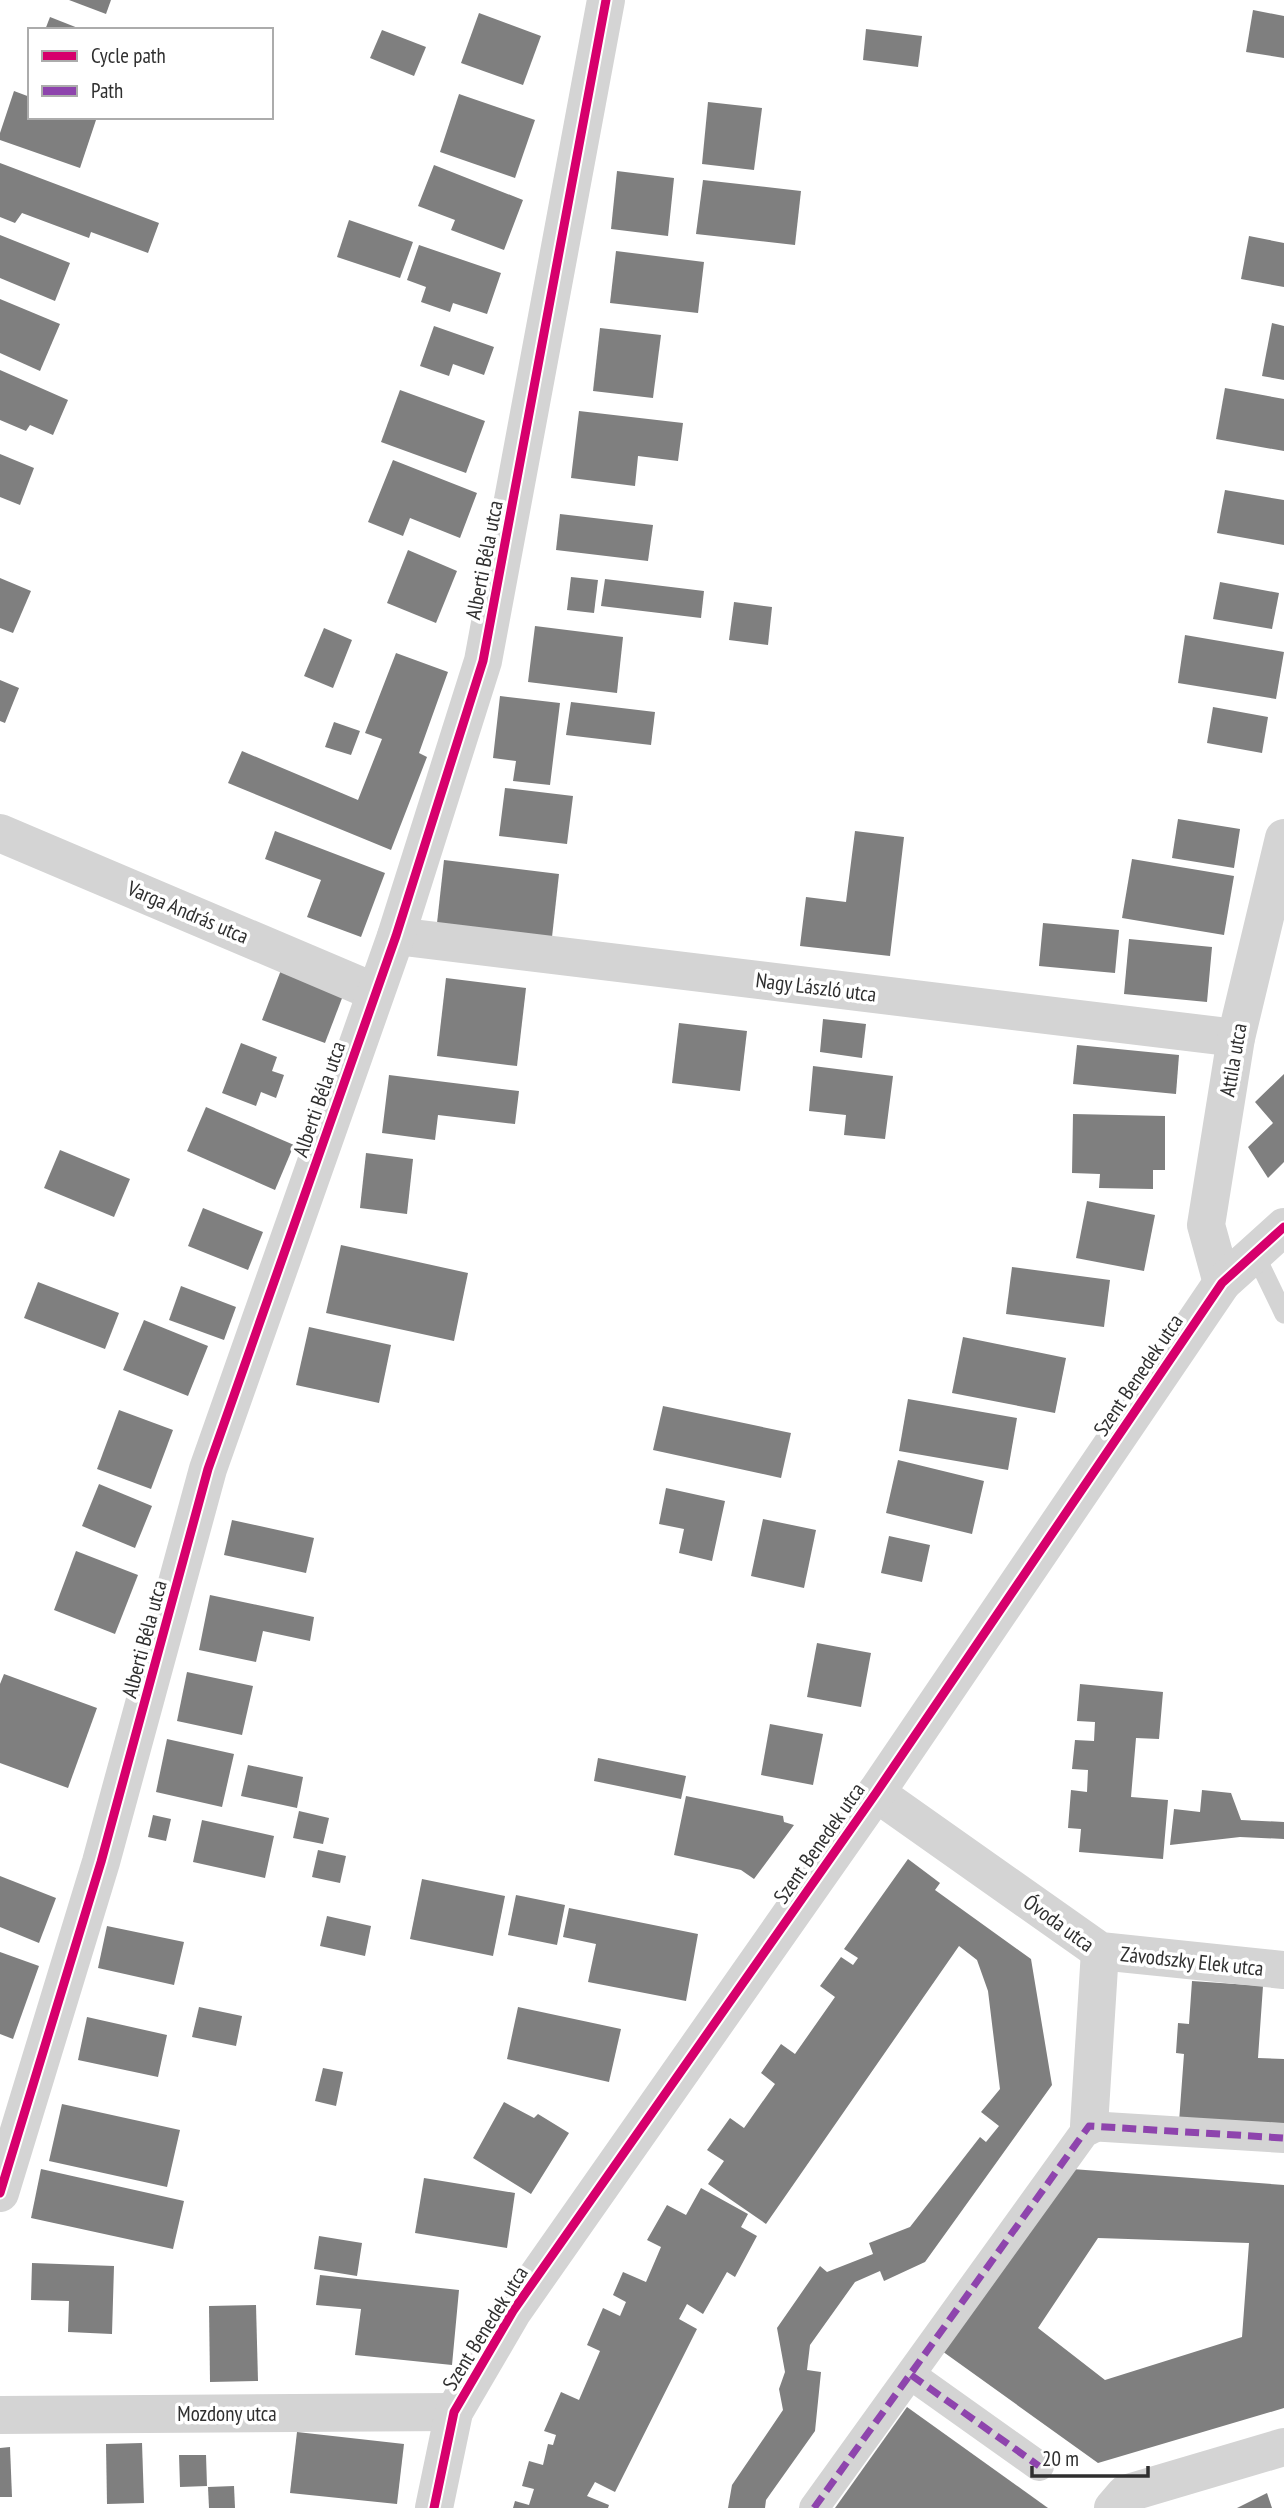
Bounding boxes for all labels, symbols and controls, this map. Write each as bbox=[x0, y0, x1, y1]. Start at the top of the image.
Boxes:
legend bbox=[28, 28, 273, 119]
text: Cycle path bbox=[91, 42, 166, 69]
text: Path bbox=[91, 77, 123, 104]
street label: Alberti Béla utca bbox=[459, 498, 509, 622]
street label: Varga András utca bbox=[122, 874, 253, 950]
street label: Nagy László utca bbox=[754, 966, 878, 1008]
street label: Attila utca bbox=[1213, 1021, 1253, 1099]
street label: Alberti Béla utca bbox=[287, 1038, 351, 1160]
street label: Szent Benedek utca bbox=[1087, 1309, 1189, 1441]
street label: Alberti Béla utca bbox=[115, 1577, 173, 1701]
street label: Szent Benedek utca bbox=[767, 1777, 871, 1909]
street label: Óvoda utca bbox=[1018, 1888, 1100, 1958]
street label: Závodszky Elek utca bbox=[1119, 1940, 1265, 1982]
street label: Szent Benedek utca bbox=[436, 2261, 534, 2395]
street label: Mozdony utca bbox=[177, 2400, 277, 2427]
scale bar bbox=[1032, 2434, 1148, 2478]
text: 20 m bbox=[1042, 2445, 1079, 2472]

